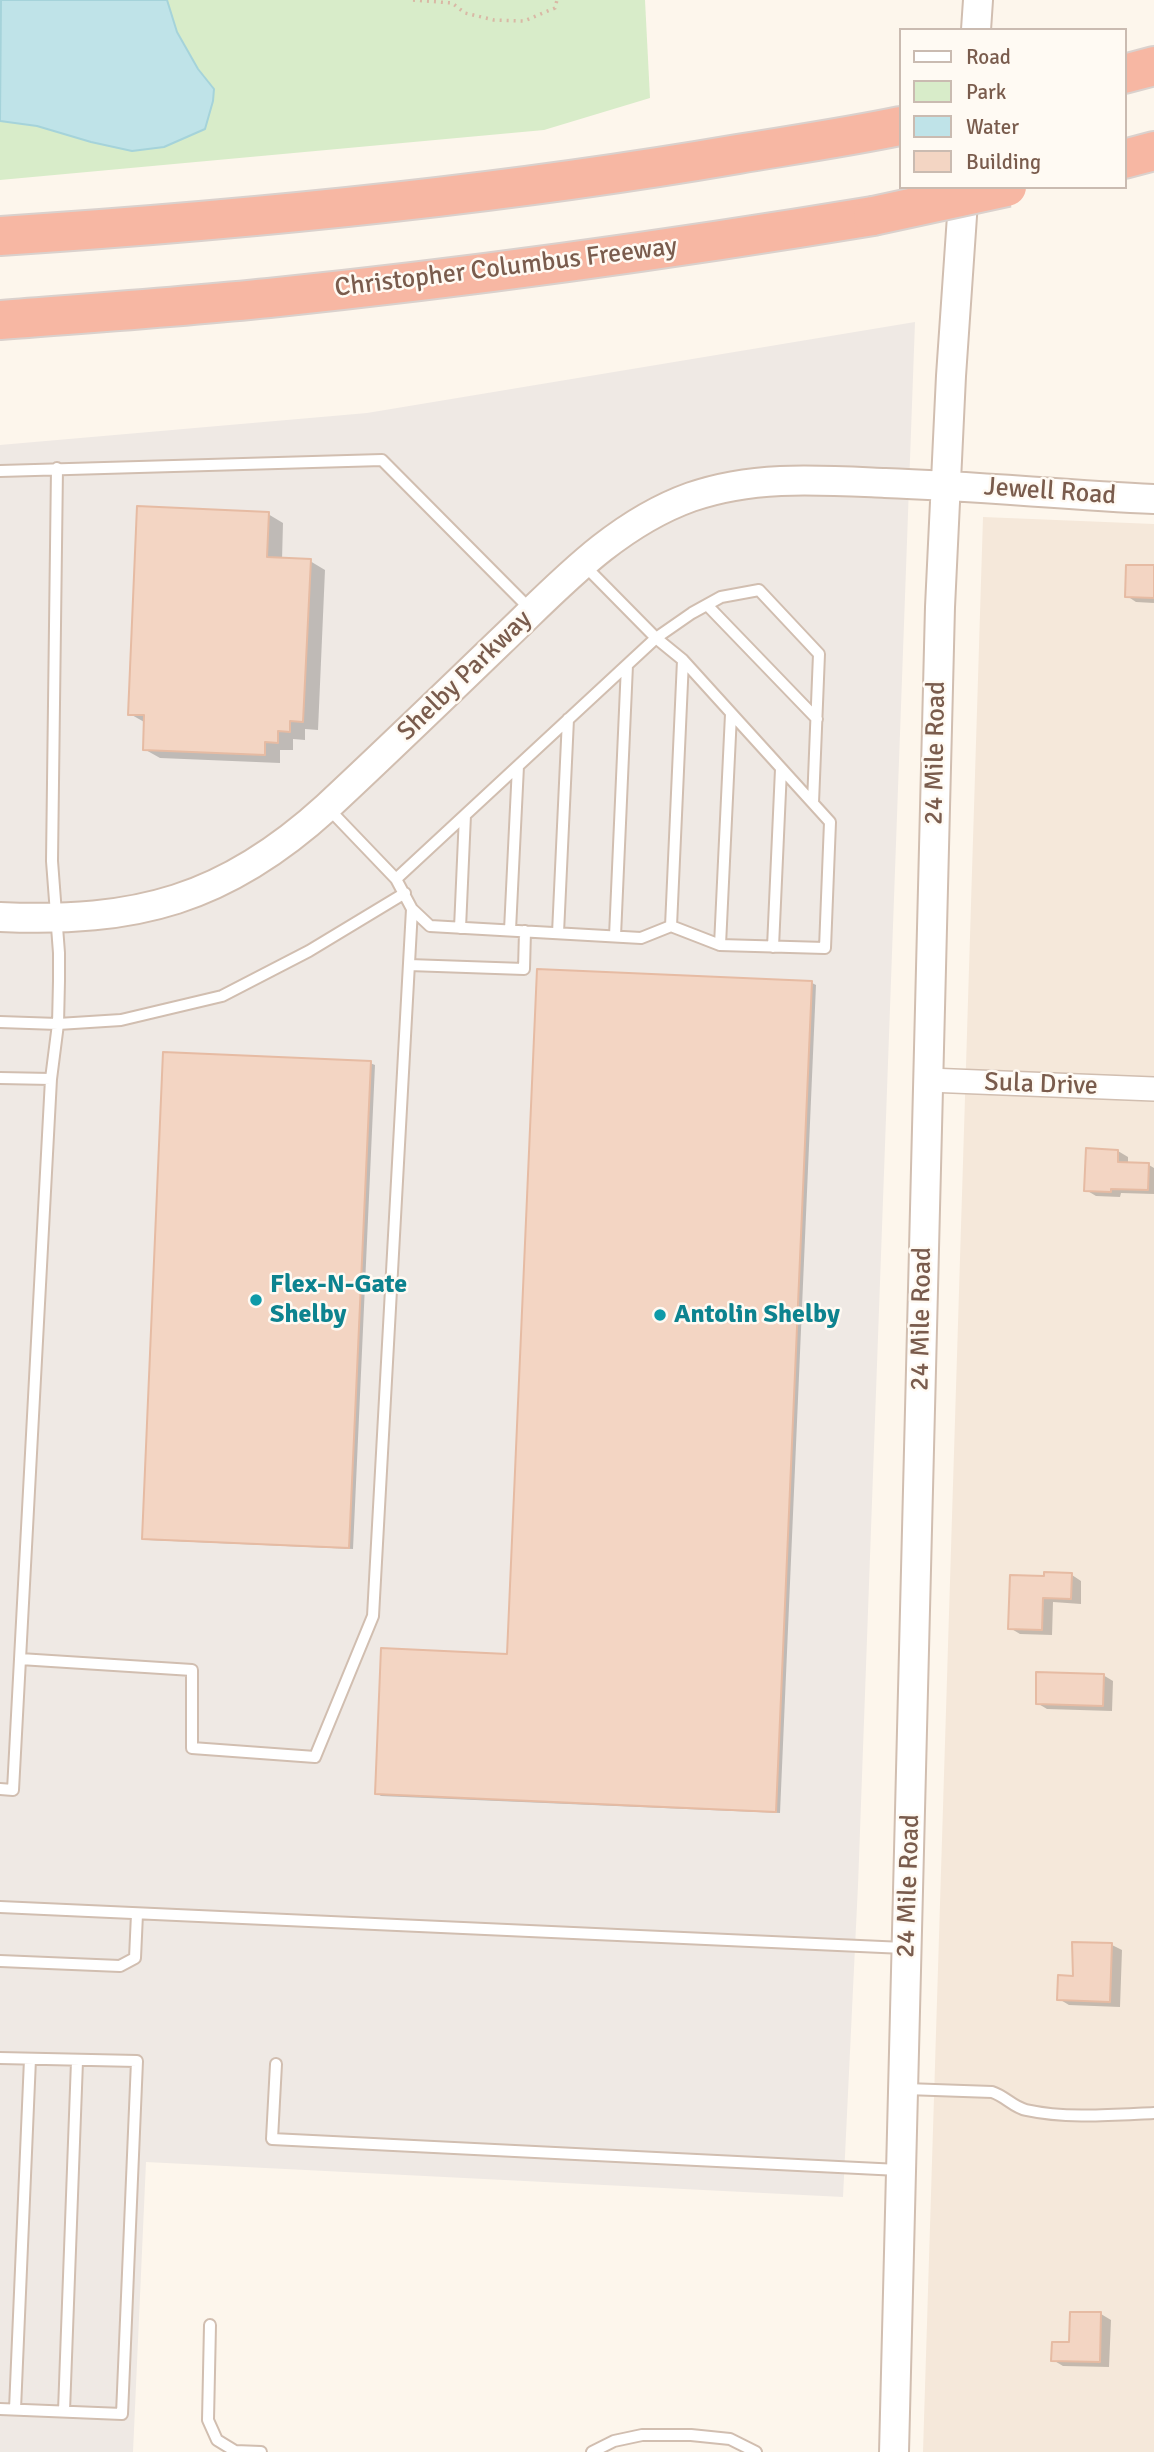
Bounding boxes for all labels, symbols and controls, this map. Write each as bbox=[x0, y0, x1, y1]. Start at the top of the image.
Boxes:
legend bbox=[898, 28, 1126, 189]
text: Road bbox=[966, 44, 1011, 70]
text: Park bbox=[966, 79, 1006, 105]
text: Water bbox=[966, 114, 1019, 140]
text: Building bbox=[966, 149, 1041, 175]
street label: Christopher Columbus Freeway bbox=[333, 232, 679, 304]
street label: Jewell Road bbox=[983, 472, 1117, 512]
street label: Shelby Parkway bbox=[391, 604, 539, 748]
street label: 24 Mile Road bbox=[919, 681, 953, 825]
street label: Sula Drive bbox=[984, 1067, 1098, 1103]
street label: 24 Mile Road bbox=[905, 1247, 939, 1391]
place label: Flex-N-Gate Shelby bbox=[270, 1269, 407, 1330]
marker: Flex-N-Gate Shelby bbox=[248, 1292, 264, 1308]
place label: Antolin Shelby bbox=[674, 1299, 840, 1331]
marker: Antolin Shelby bbox=[652, 1307, 668, 1323]
street label: 24 Mile Road bbox=[891, 1814, 927, 1958]

